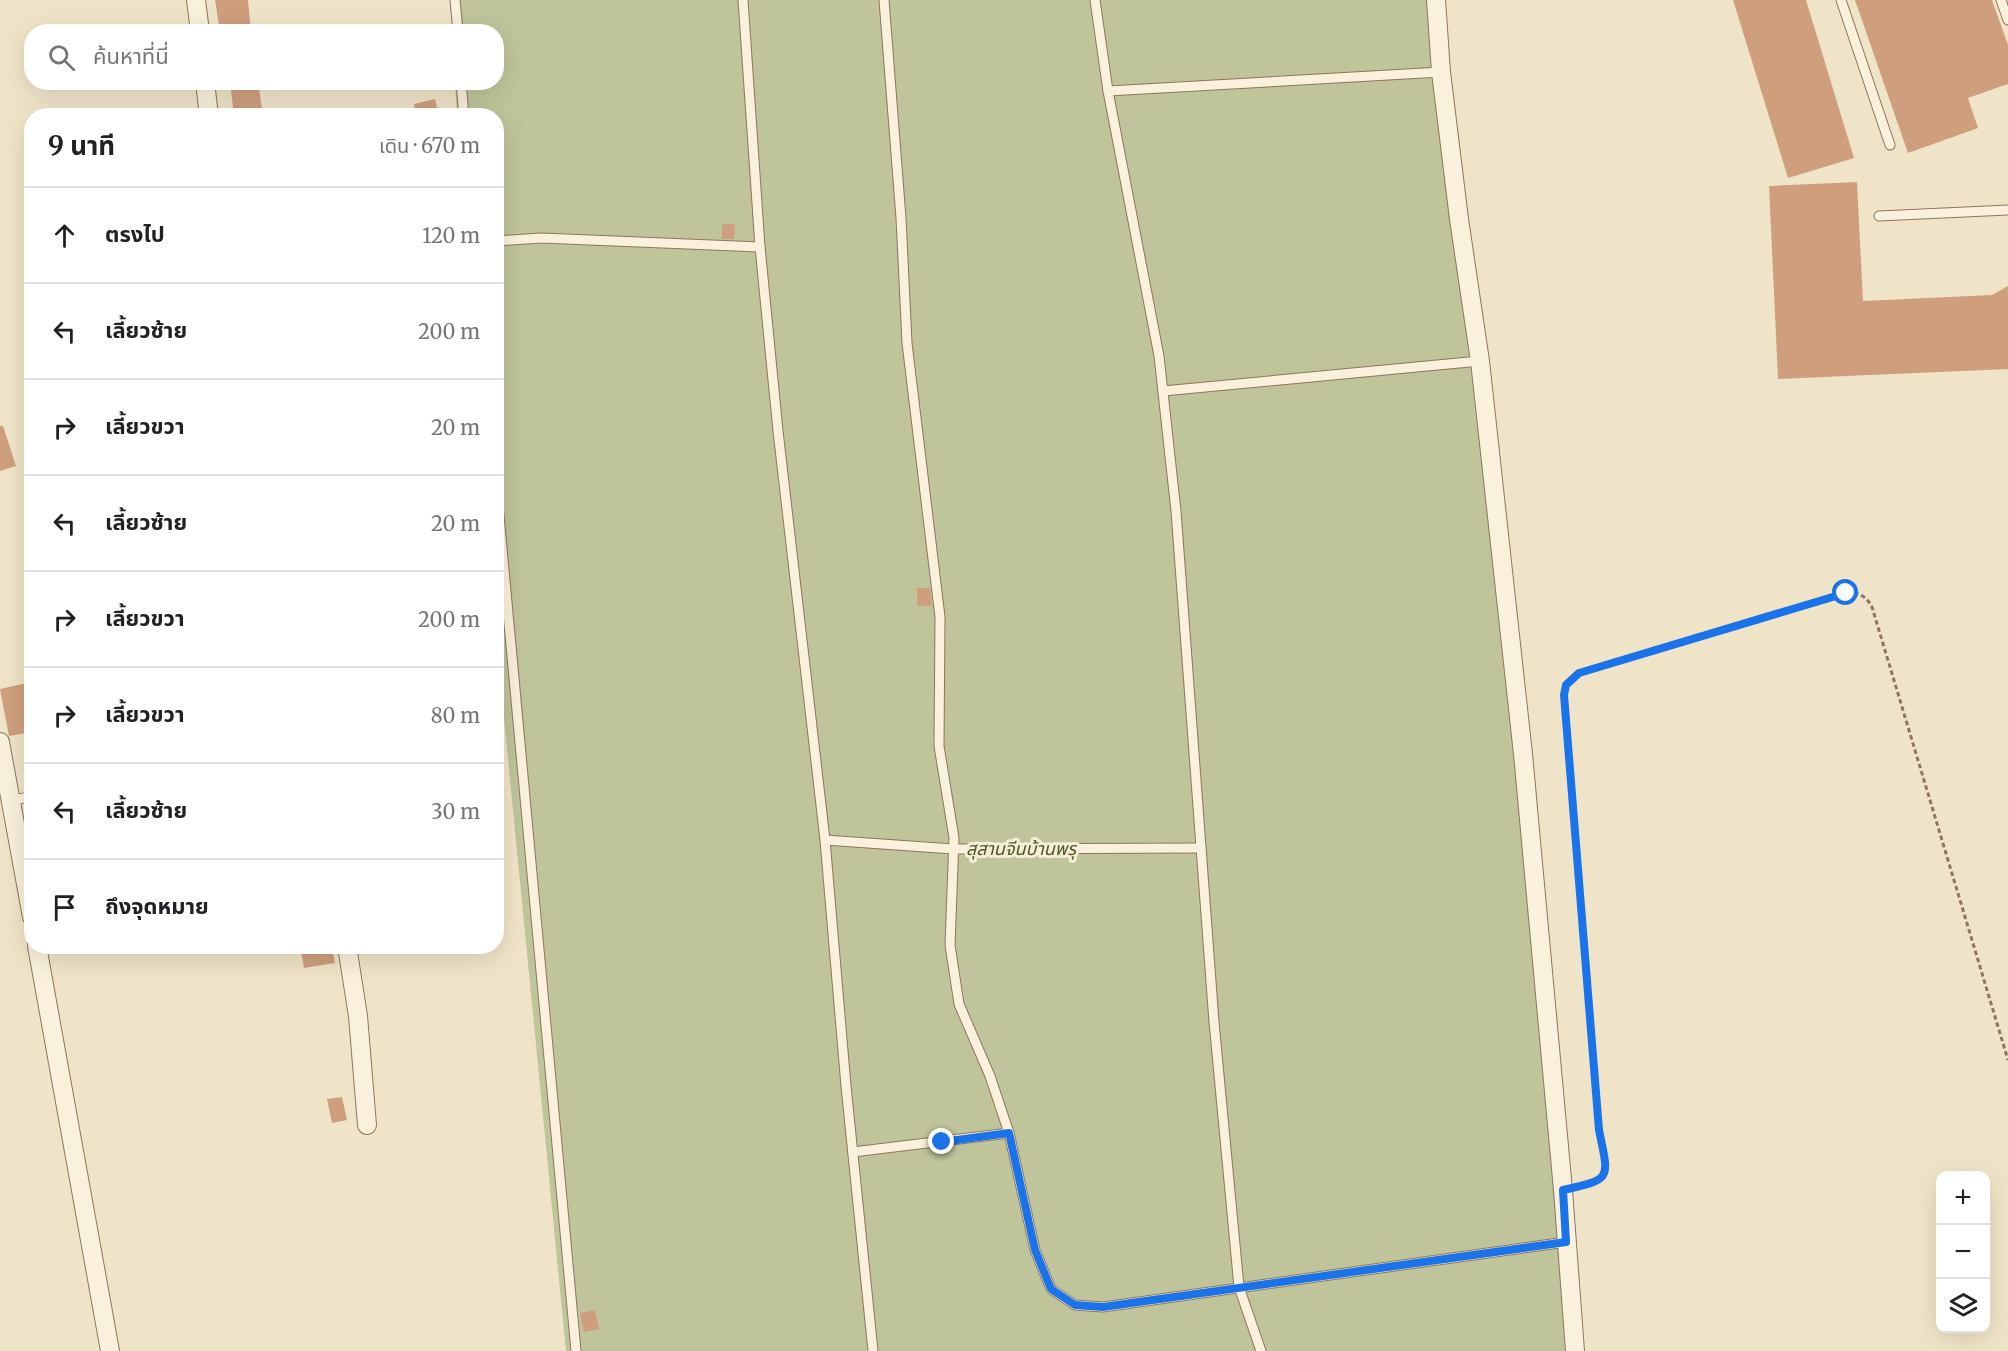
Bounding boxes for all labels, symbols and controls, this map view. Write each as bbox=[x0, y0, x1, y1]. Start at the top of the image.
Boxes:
search box bbox=[24, 24, 504, 90]
icon: search bbox=[45, 41, 78, 74]
text: ค้นหาที่นี่ bbox=[93, 42, 169, 70]
text: 9 นาที bbox=[48, 129, 115, 162]
text: เดิน · 670 m bbox=[379, 133, 480, 158]
icon: ahead bbox=[48, 219, 81, 252]
text: ตรงไป bbox=[105, 220, 165, 248]
text: 120 m bbox=[422, 223, 480, 248]
icon: left bbox=[48, 315, 81, 348]
text: เลี้ยวซ้าย bbox=[105, 316, 187, 344]
text: 200 m bbox=[418, 319, 480, 344]
icon: right bbox=[48, 411, 81, 444]
text: เลี้ยวขวา bbox=[105, 412, 185, 440]
text: 20 m bbox=[431, 415, 480, 440]
icon: left bbox=[48, 507, 81, 540]
text: เลี้ยวซ้าย bbox=[105, 508, 187, 536]
text: 20 m bbox=[431, 511, 480, 536]
route start bbox=[1832, 579, 1858, 605]
icon: right bbox=[48, 603, 81, 636]
text: เลี้ยวขวา bbox=[105, 604, 185, 632]
text: 200 m bbox=[418, 607, 480, 632]
icon: right bbox=[48, 699, 81, 732]
text: เลี้ยวขวา bbox=[105, 700, 185, 728]
text: 80 m bbox=[431, 703, 480, 728]
icon: left bbox=[48, 795, 81, 828]
text: เลี้ยวซ้าย bbox=[105, 796, 187, 824]
text: 30 m bbox=[431, 799, 480, 824]
park label: สุสานจีนบ้านพรุ bbox=[966, 837, 1077, 860]
icon: arrive bbox=[48, 891, 81, 924]
text: ถึงจุดหมาย bbox=[105, 892, 209, 920]
route end bbox=[928, 1128, 954, 1154]
map controls bbox=[1936, 1171, 1990, 1333]
button: + bbox=[1936, 1171, 1990, 1225]
button: − bbox=[1936, 1225, 1990, 1279]
button: layers bbox=[1936, 1279, 1990, 1333]

